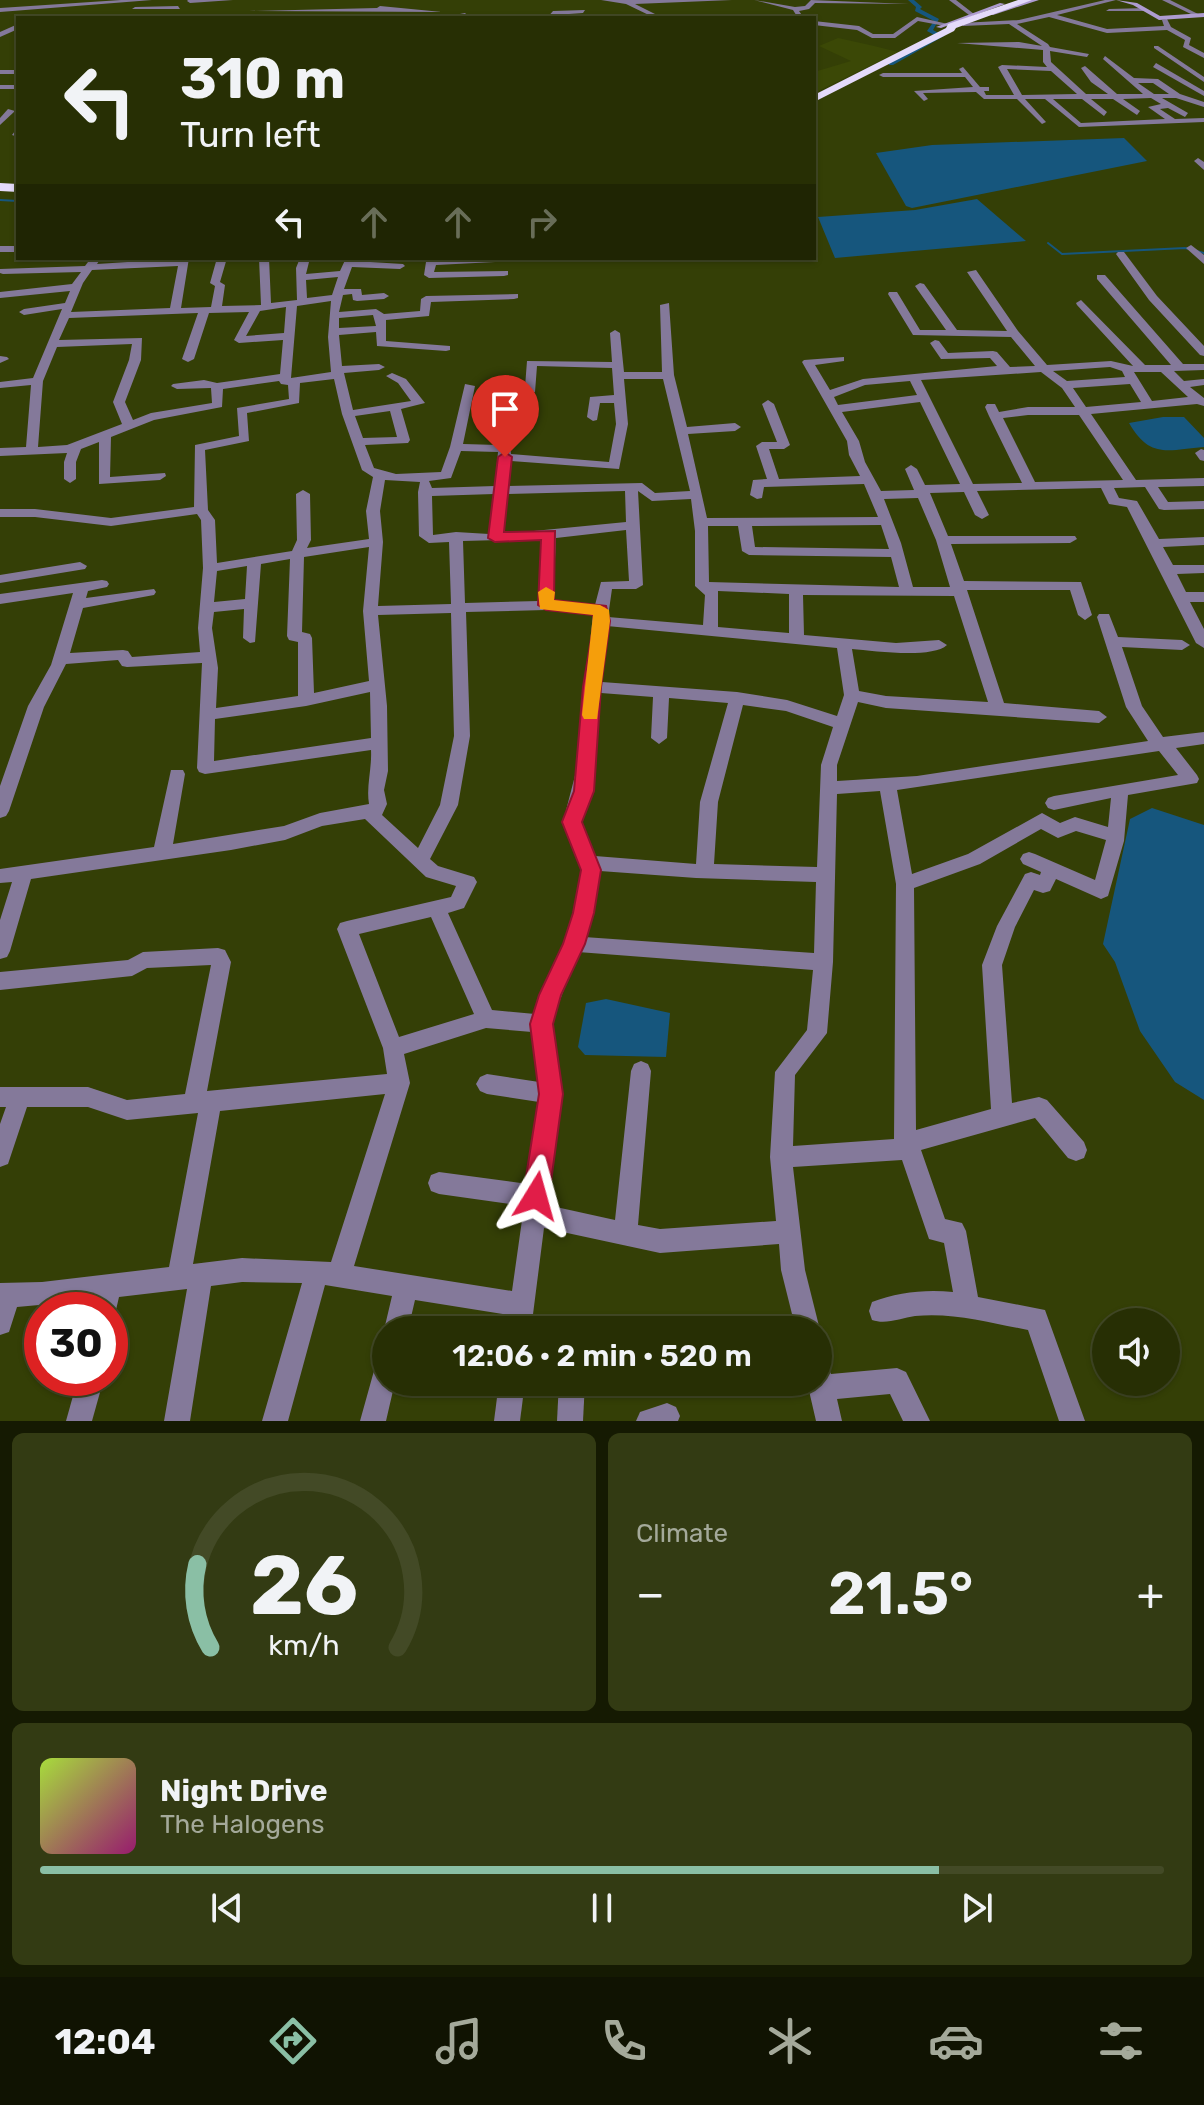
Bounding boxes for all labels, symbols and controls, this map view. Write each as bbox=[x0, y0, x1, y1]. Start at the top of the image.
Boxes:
text: 310 m bbox=[180, 46, 345, 112]
icon: left bbox=[48, 48, 152, 152]
text: Turn left bbox=[180, 113, 321, 156]
icon: left bbox=[268, 200, 312, 244]
icon: ahead bbox=[352, 200, 396, 244]
icon: ahead bbox=[436, 200, 480, 244]
icon: right bbox=[520, 200, 564, 244]
pin bbox=[471, 375, 539, 457]
icon: arrive bbox=[483, 387, 527, 431]
position arrow bbox=[494, 1154, 578, 1238]
speed limit sign: 30 bbox=[24, 1292, 128, 1396]
map controls bbox=[1092, 1308, 1180, 1396]
button: sound bbox=[1092, 1308, 1180, 1396]
text: 12:06 · 2 min · 520 m bbox=[452, 1338, 752, 1374]
text: Climate bbox=[636, 1518, 728, 1549]
text: 26 bbox=[250, 1536, 358, 1635]
text: 21.5° bbox=[828, 1558, 973, 1629]
text: − bbox=[636, 1568, 665, 1620]
text: + bbox=[1137, 1568, 1164, 1620]
text: km/h bbox=[268, 1628, 340, 1662]
text: Night Drive bbox=[160, 1773, 328, 1809]
text: The Halogens bbox=[160, 1809, 325, 1840]
icon: previous bbox=[205, 1886, 249, 1930]
icon: pause bbox=[580, 1886, 624, 1930]
icon: next bbox=[955, 1886, 999, 1930]
icon: directions bbox=[265, 2013, 321, 2069]
icon: music bbox=[431, 2013, 487, 2069]
icon: phone bbox=[596, 2013, 652, 2069]
icon: climate bbox=[762, 2013, 818, 2069]
icon: car bbox=[928, 2013, 984, 2069]
icon: filters bbox=[1093, 2013, 1149, 2069]
text: 12:04 bbox=[55, 2020, 156, 2063]

